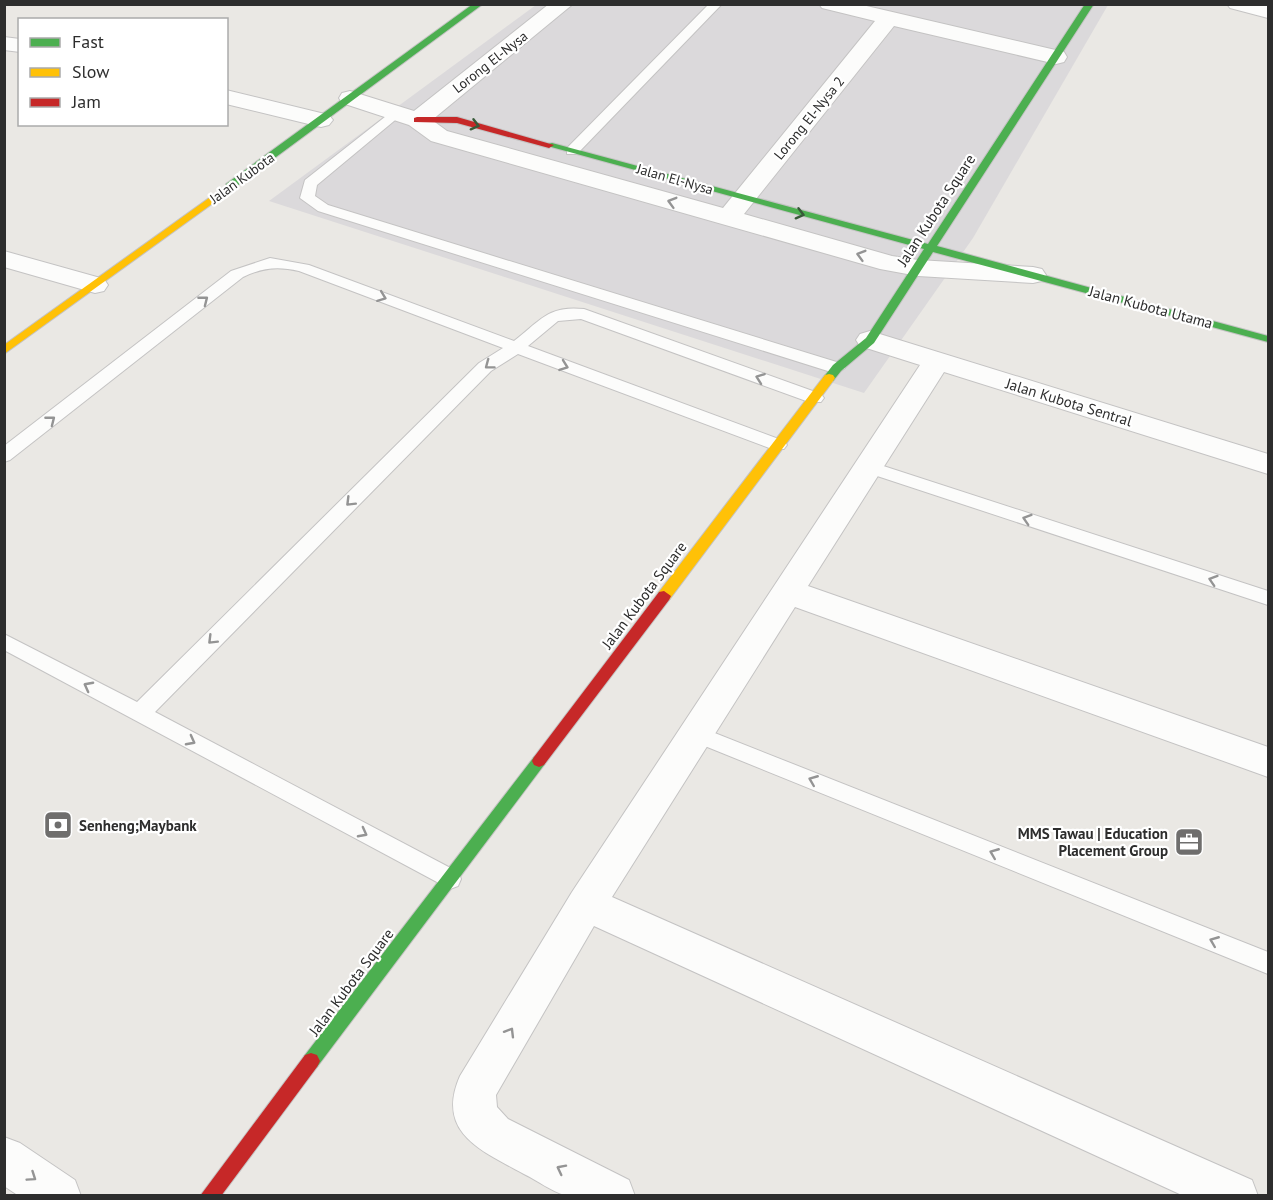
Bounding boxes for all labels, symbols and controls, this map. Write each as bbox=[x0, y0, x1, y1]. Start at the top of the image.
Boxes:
legend bbox=[18, 18, 228, 126]
street label: Lorong El-Nysa bbox=[449, 27, 531, 97]
text: Fast bbox=[72, 30, 104, 53]
text: Slow bbox=[72, 60, 110, 83]
street label: Lorong El-Nysa 2 bbox=[770, 73, 848, 163]
text: Jam bbox=[71, 90, 101, 113]
one-way arrow bbox=[469, 118, 480, 130]
street label: Jalan Kubota bbox=[205, 148, 278, 208]
street label: Jalan Kubota Square bbox=[892, 150, 979, 270]
street label: Jalan El-Nysa bbox=[634, 159, 715, 199]
one-way arrow bbox=[667, 197, 678, 209]
one-way arrow bbox=[795, 207, 805, 219]
one-way arrow bbox=[856, 250, 867, 262]
street label: Jalan Kubota Utama bbox=[1086, 281, 1215, 333]
one-way arrow bbox=[376, 290, 386, 303]
one-way arrow bbox=[197, 296, 208, 307]
one-way arrow bbox=[485, 358, 496, 369]
one-way arrow bbox=[558, 358, 569, 371]
one-way arrow bbox=[755, 372, 766, 385]
street label: Jalan Kubota Sentral bbox=[1003, 373, 1135, 430]
one-way arrow bbox=[44, 416, 55, 427]
one-way arrow bbox=[347, 495, 358, 506]
one-way arrow bbox=[1022, 514, 1033, 526]
street label: Jalan Kubota Square bbox=[597, 538, 691, 653]
one-way arrow bbox=[1208, 574, 1219, 587]
one-way arrow bbox=[209, 633, 219, 644]
one-way arrow bbox=[84, 682, 94, 693]
one-way arrow bbox=[185, 734, 195, 745]
one-way arrow bbox=[808, 775, 819, 787]
bank icon: Senheng;Maybank bbox=[42, 809, 74, 841]
place label: Senheng;Maybank bbox=[79, 816, 197, 835]
place label: MMS Tawau | Education Placement Group bbox=[1018, 824, 1168, 860]
one-way arrow bbox=[357, 826, 367, 837]
office icon: MMS Tawau | Education Placement Group bbox=[1173, 826, 1205, 858]
one-way arrow bbox=[989, 848, 1000, 860]
street label: Jalan Kubota Square bbox=[304, 925, 398, 1040]
one-way arrow bbox=[1209, 936, 1220, 948]
one-way arrow bbox=[502, 1028, 514, 1038]
one-way arrow bbox=[556, 1165, 567, 1176]
one-way arrow bbox=[25, 1170, 36, 1181]

